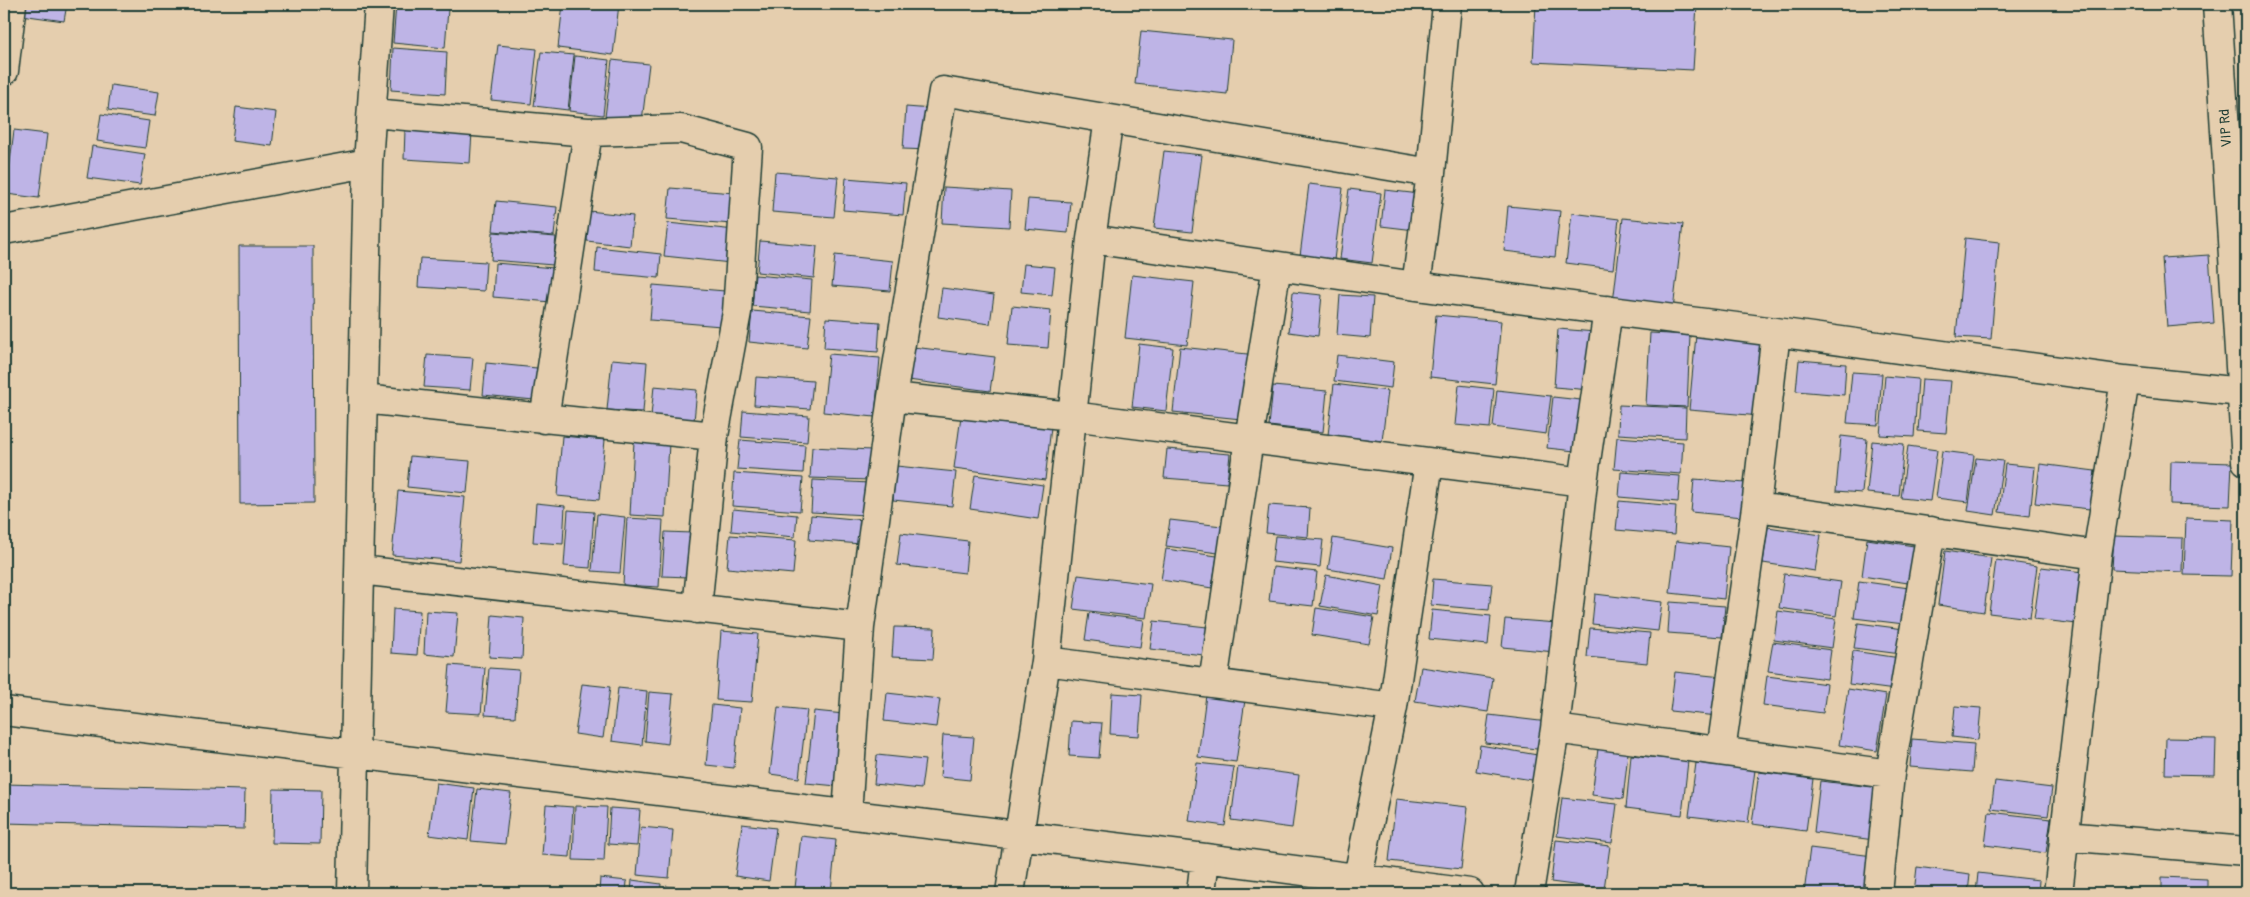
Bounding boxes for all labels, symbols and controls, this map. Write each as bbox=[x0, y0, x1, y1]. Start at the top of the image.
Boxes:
street label: VIP Rd bbox=[2216, 108, 2235, 148]

